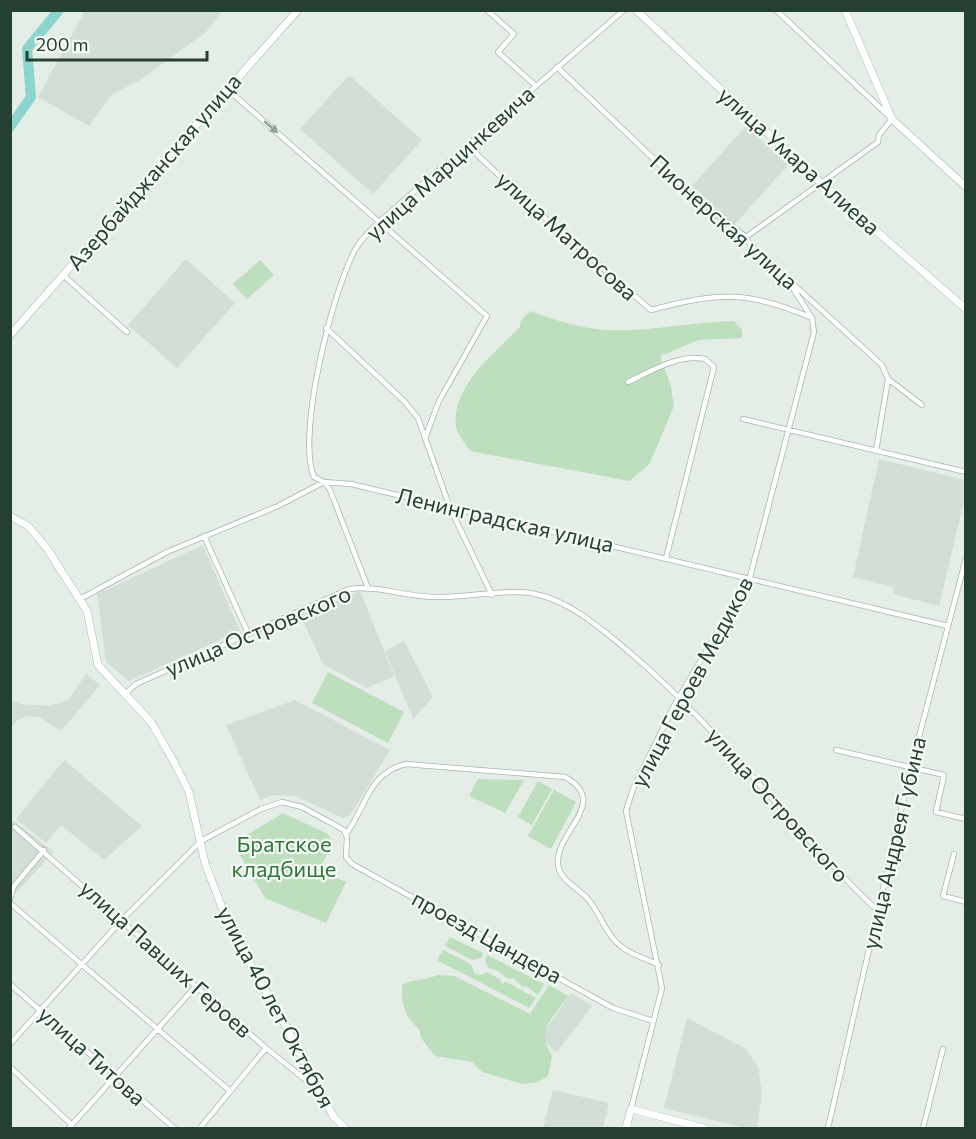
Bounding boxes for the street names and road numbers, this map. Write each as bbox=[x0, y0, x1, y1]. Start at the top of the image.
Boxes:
street label: Азербайджанская улица bbox=[61, 68, 246, 276]
street label: улица Марцинкевича bbox=[360, 80, 540, 245]
street label: улица Умара Алиева bbox=[713, 81, 886, 240]
street label: Пионерская улица bbox=[645, 148, 804, 295]
street label: улица Матросова bbox=[491, 165, 643, 306]
street label: Ленинградская улица bbox=[394, 481, 617, 558]
street label: улица Героев Медиков bbox=[625, 572, 759, 792]
street label: улица Островского bbox=[161, 579, 355, 682]
street label: улица Островского bbox=[702, 722, 855, 888]
street label: улица Андрея Губина bbox=[856, 734, 931, 952]
street label: улица Павших Героев bbox=[75, 874, 258, 1043]
street label: проезд Цандера bbox=[407, 884, 567, 989]
street label: улица 40 лет Октября bbox=[212, 901, 341, 1112]
street label: улица Титова bbox=[33, 1000, 152, 1111]

